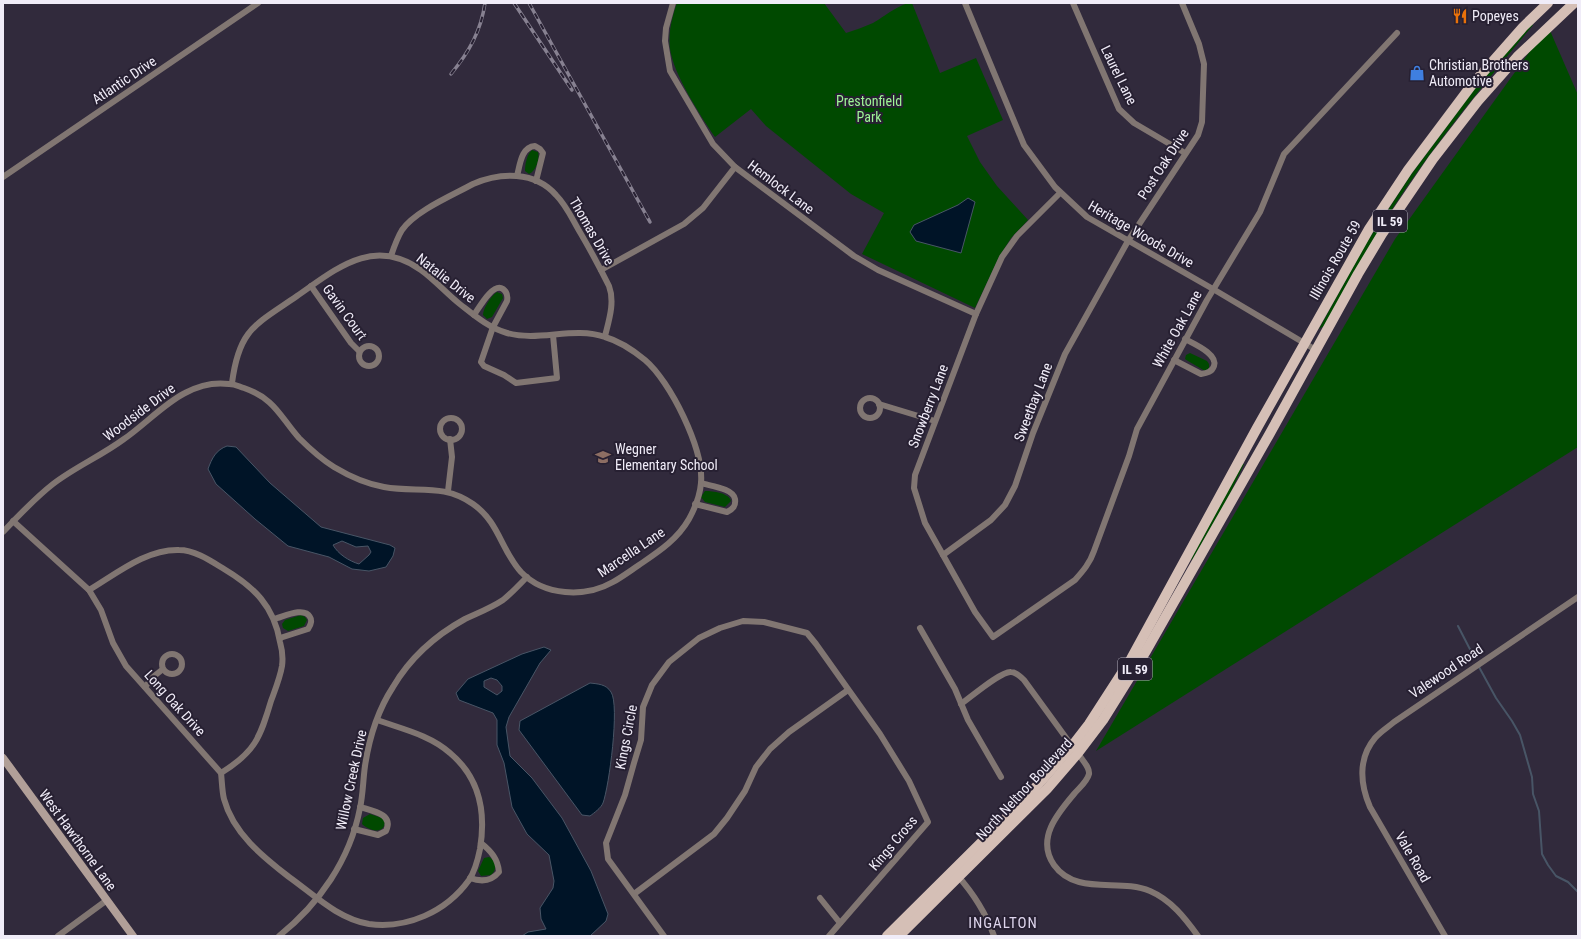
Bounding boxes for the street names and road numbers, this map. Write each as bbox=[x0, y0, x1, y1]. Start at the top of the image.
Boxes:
street label: Laurel Lane bbox=[1098, 43, 1140, 108]
street label: Atlantic Drive bbox=[89, 53, 159, 107]
street label: Post Oak Drive bbox=[1134, 125, 1192, 202]
street label: Hemlock Lane bbox=[745, 157, 818, 217]
street label: Thomas Drive bbox=[566, 194, 618, 268]
street label: Heritage Woods Drive bbox=[1085, 197, 1197, 271]
road number: IL 59 bbox=[1373, 210, 1407, 232]
street label: Illinois Route 59 bbox=[1306, 218, 1364, 302]
street label: Natalie Drive bbox=[413, 250, 479, 306]
street label: Gavin Court bbox=[320, 281, 370, 343]
street label: White Oak Lane bbox=[1149, 287, 1205, 370]
street label: Sweetbay Lane bbox=[1011, 360, 1055, 444]
street label: Snowberry Lane bbox=[905, 362, 951, 450]
street label: Woodside Drive bbox=[100, 380, 178, 444]
street label: Marcella Lane bbox=[594, 523, 668, 580]
street label: Valewood Road bbox=[1406, 640, 1486, 702]
road number: IL 59 bbox=[1118, 658, 1152, 680]
street label: Long Oak Drive bbox=[141, 667, 209, 740]
street label: Kings Circle bbox=[612, 703, 640, 771]
street label: Willow Creek Drive bbox=[333, 728, 370, 832]
street label: North Neltnor Boulevard bbox=[973, 735, 1075, 843]
street label: West Hawthorne Lane bbox=[36, 786, 120, 894]
street label: Kings Cross bbox=[866, 813, 920, 873]
street label: Vale Road bbox=[1392, 829, 1434, 885]

